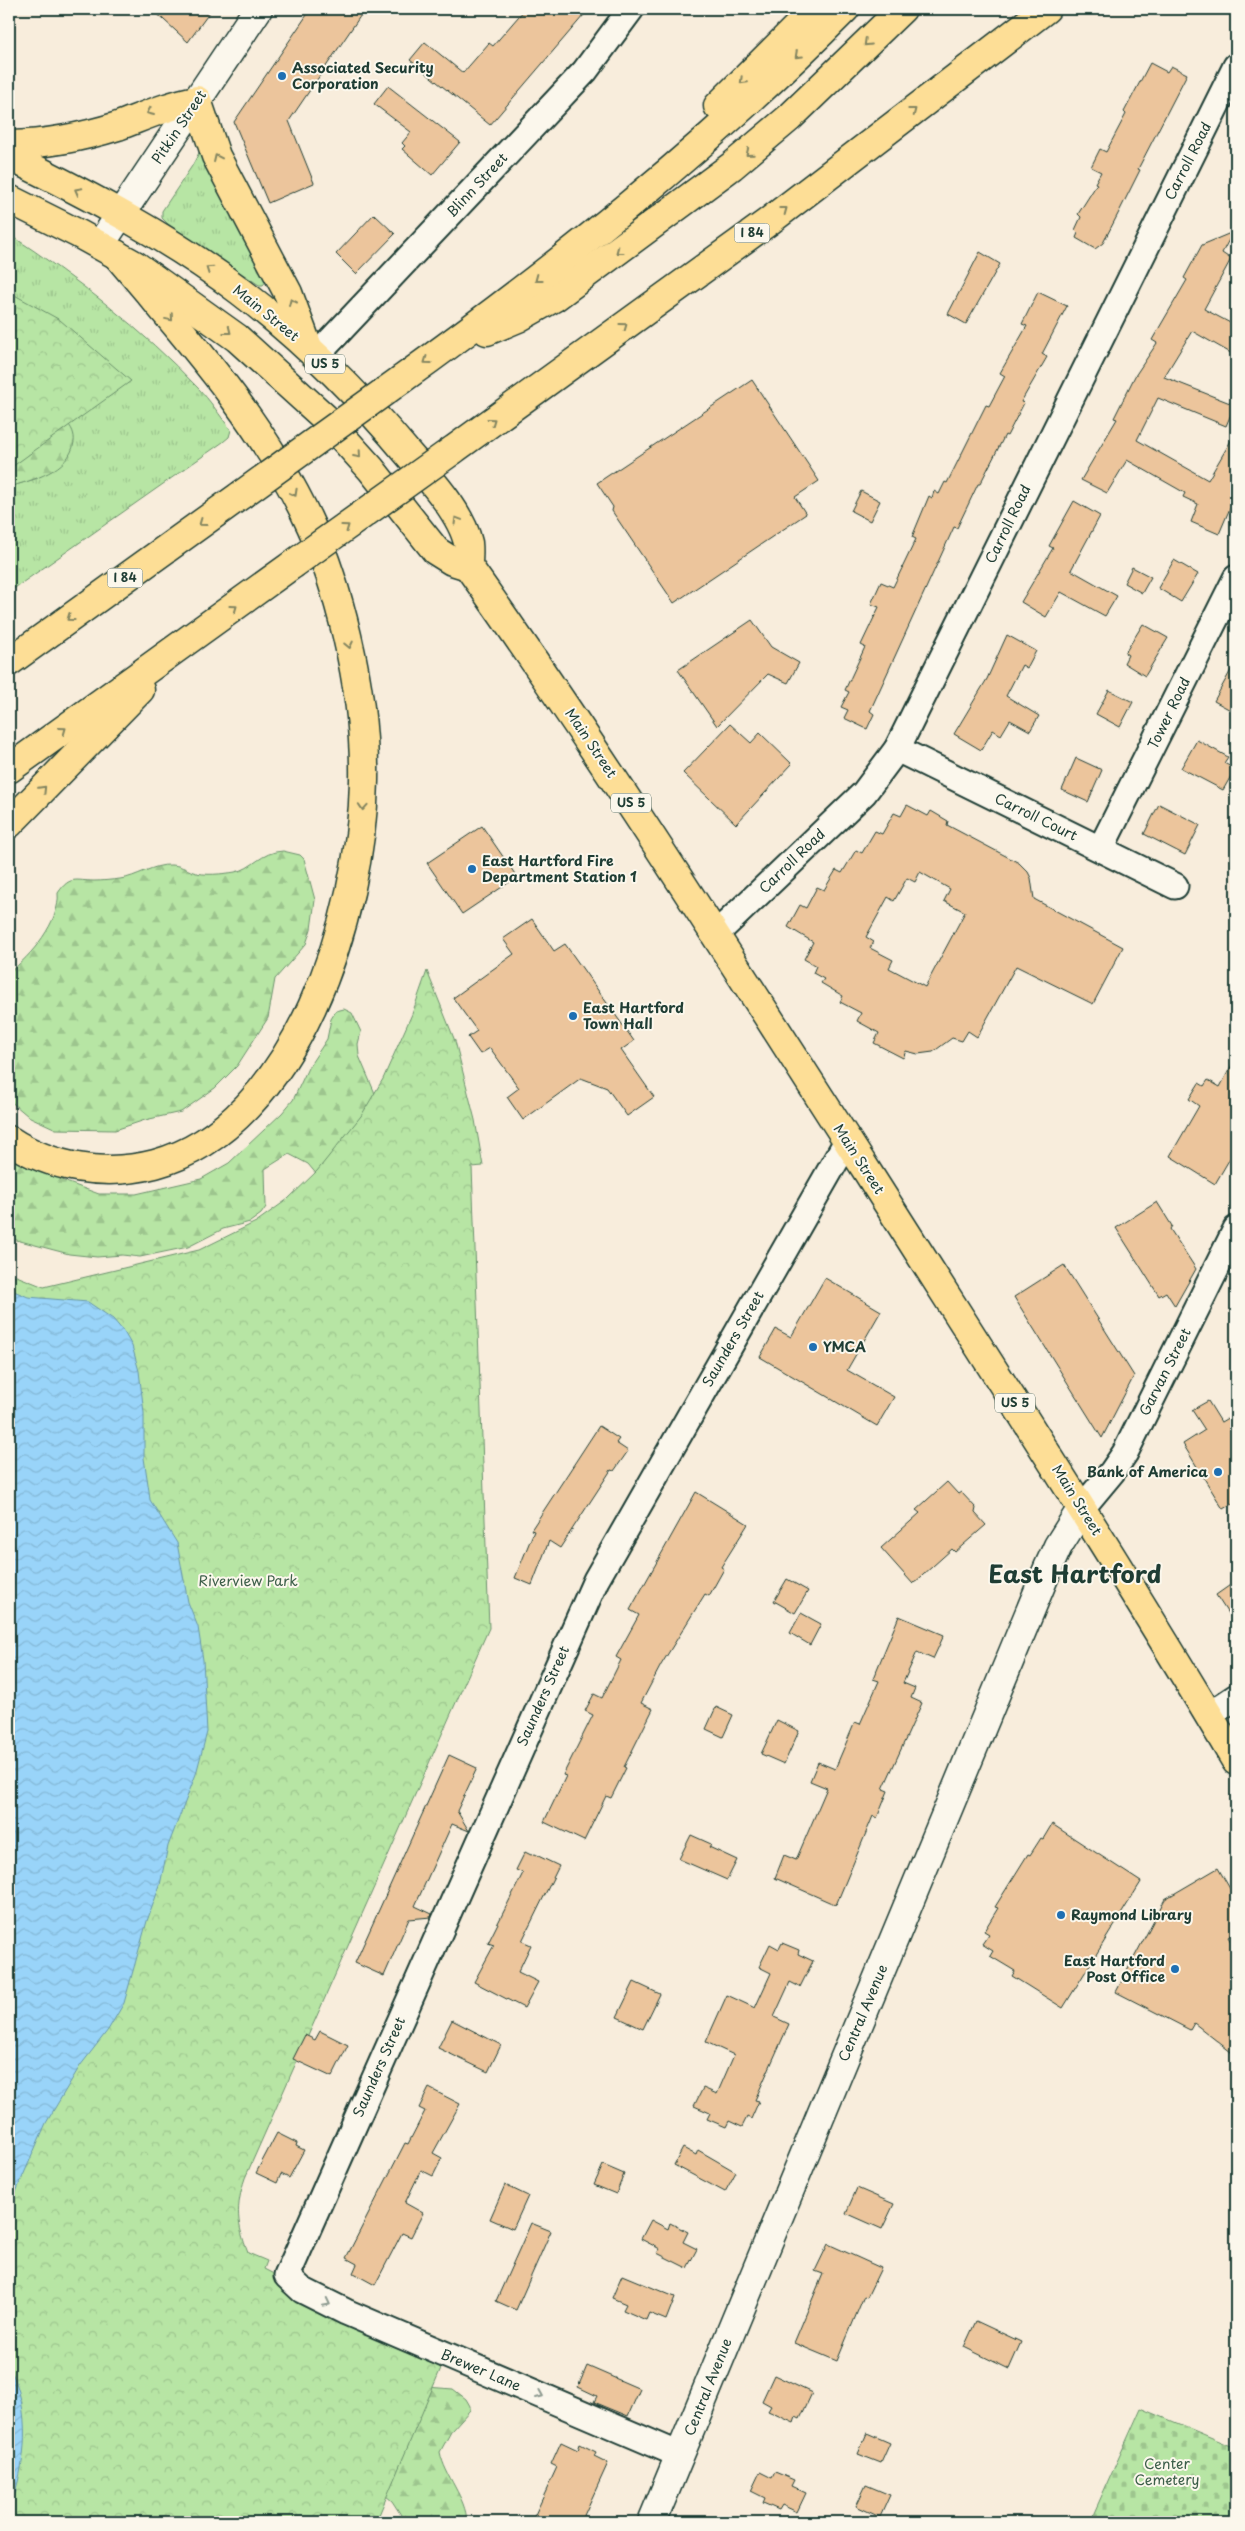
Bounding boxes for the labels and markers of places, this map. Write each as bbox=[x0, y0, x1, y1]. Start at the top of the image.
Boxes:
place label: Associated Security Corporation bbox=[292, 57, 434, 94]
marker: Associated Security Corporation bbox=[276, 70, 288, 82]
place label: East Hartford Fire Department Station 1 bbox=[482, 850, 637, 887]
marker: East Hartford Fire Department Station 1 bbox=[466, 863, 478, 875]
place label: East Hartford Town Hall bbox=[583, 997, 684, 1034]
marker: East Hartford Town Hall bbox=[567, 1010, 579, 1022]
place label: YMCA bbox=[823, 1336, 866, 1357]
marker: YMCA bbox=[807, 1341, 819, 1353]
place label: Bank of America bbox=[1087, 1461, 1208, 1482]
marker: Bank of America bbox=[1212, 1466, 1224, 1478]
place label: Raymond Library bbox=[1071, 1904, 1192, 1925]
marker: Raymond Library bbox=[1055, 1909, 1067, 1921]
place label: East Hartford Post Office bbox=[1064, 1950, 1165, 1987]
marker: East Hartford Post Office bbox=[1169, 1963, 1181, 1975]

